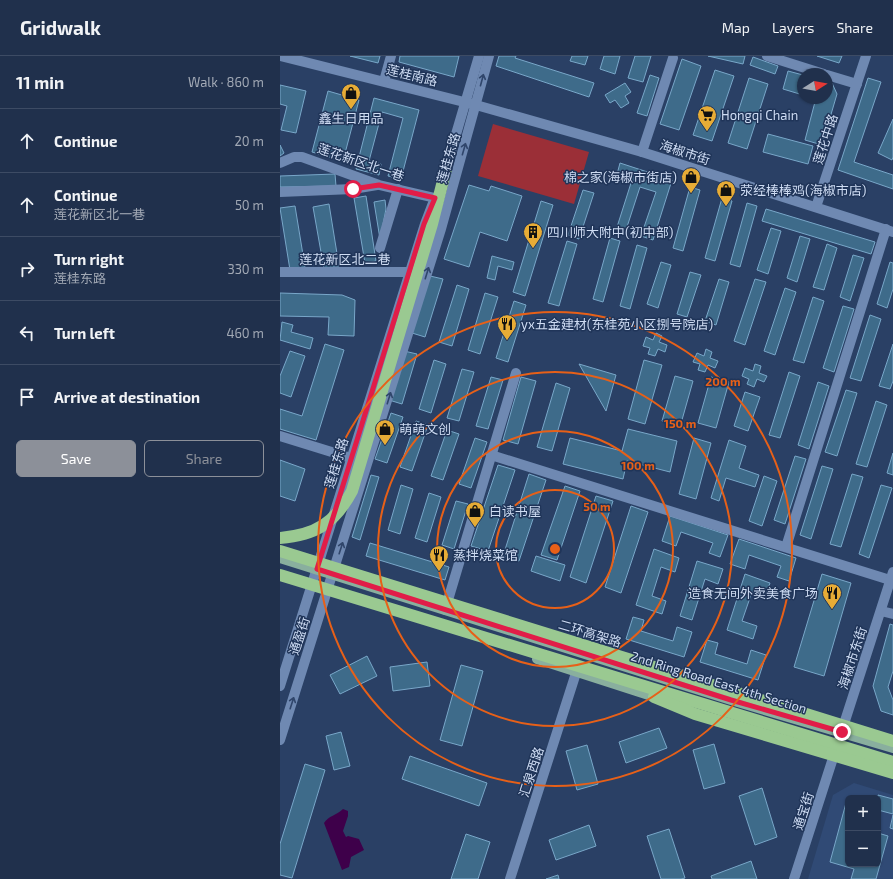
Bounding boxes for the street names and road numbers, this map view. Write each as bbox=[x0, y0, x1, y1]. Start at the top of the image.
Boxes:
street label: 莲桂南路 bbox=[385, 61, 439, 89]
street label: 莲花中路 bbox=[809, 112, 841, 166]
street label: 莲桂东路 bbox=[433, 131, 463, 185]
street label: 海椒市街 bbox=[658, 136, 712, 168]
street label: 莲花新区北一巷 bbox=[315, 140, 407, 184]
street label: 莲花新区北二巷 bbox=[299, 251, 391, 267]
street label: 莲桂东路 bbox=[321, 436, 351, 490]
street label: 通盈街 bbox=[285, 615, 313, 657]
street label: 二环高架路 bbox=[557, 616, 623, 650]
street label: 海椒市东街 bbox=[834, 625, 870, 691]
street label: 2nd Ring Road East 4th Section bbox=[629, 648, 809, 716]
street label: 汇泉西路 bbox=[515, 745, 547, 799]
street label: 通宝街 bbox=[789, 790, 817, 832]

